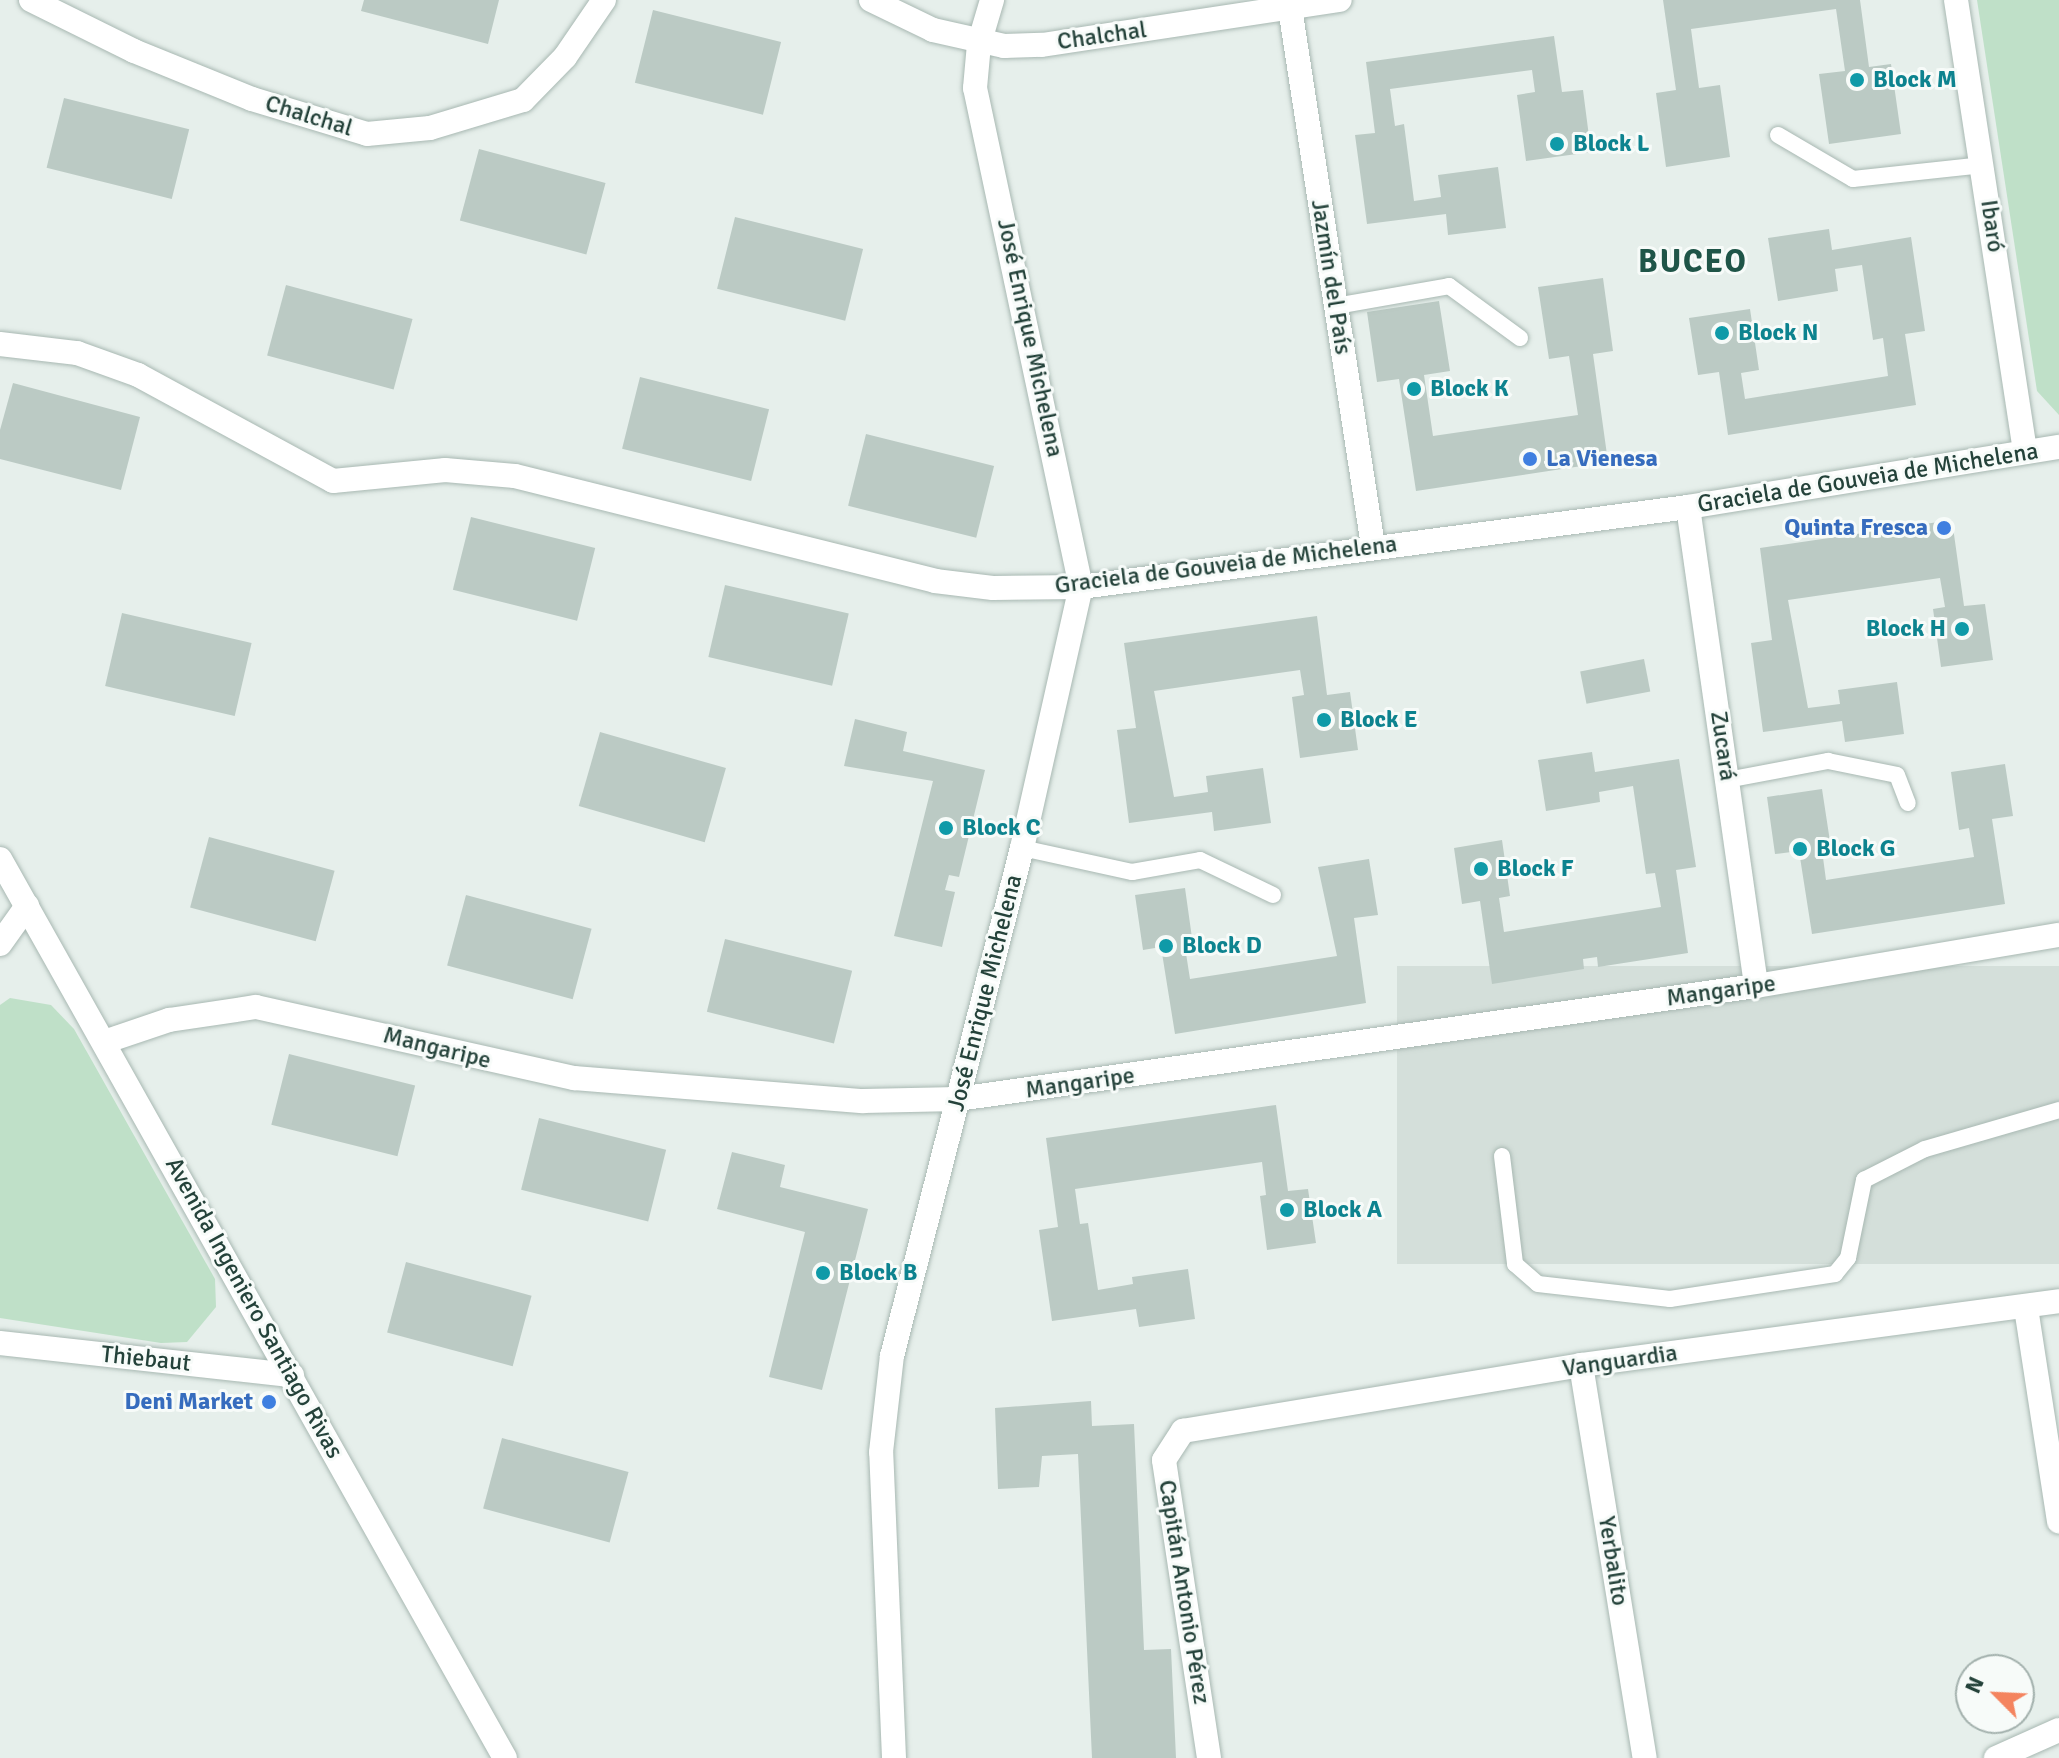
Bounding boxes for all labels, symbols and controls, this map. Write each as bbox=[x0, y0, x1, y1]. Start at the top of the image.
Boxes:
street label: Chalchal bbox=[1055, 15, 1149, 57]
place label: Block M bbox=[1873, 66, 1957, 94]
marker: Block M bbox=[1848, 71, 1866, 89]
street label: Chalchal bbox=[262, 89, 356, 143]
place label: Block L bbox=[1573, 130, 1649, 158]
marker: Block L bbox=[1548, 135, 1566, 153]
street label: Jazmín del País bbox=[1305, 198, 1357, 356]
street label: Ibaró bbox=[1974, 198, 2010, 254]
street label: José Enrique Michelena bbox=[991, 216, 1069, 460]
district label: BUCEO bbox=[1638, 243, 1748, 281]
place label: Block N bbox=[1738, 319, 1818, 347]
marker: Block N bbox=[1713, 324, 1731, 342]
place label: Block K bbox=[1430, 375, 1509, 403]
marker: Block K bbox=[1405, 380, 1423, 398]
street label: Graciela de Gouveia de Michelena bbox=[1695, 437, 2041, 519]
place label: La Vienesa bbox=[1546, 445, 1658, 473]
marker: La Vienesa bbox=[1521, 450, 1539, 468]
place label: Quinta Fresca bbox=[1784, 514, 1928, 542]
marker: Quinta Fresca bbox=[1935, 519, 1953, 537]
street label: Graciela de Gouveia de Michelena bbox=[1053, 530, 1399, 600]
place label: Block H bbox=[1866, 615, 1946, 643]
marker: Block H bbox=[1953, 620, 1971, 638]
place label: Block E bbox=[1340, 706, 1418, 734]
street label: Zucará bbox=[1704, 709, 1742, 783]
marker: Block E bbox=[1315, 711, 1333, 729]
place label: Block C bbox=[962, 814, 1040, 842]
marker: Block C bbox=[937, 819, 955, 837]
place label: Block G bbox=[1816, 835, 1895, 863]
marker: Block G bbox=[1791, 840, 1809, 858]
place label: Block F bbox=[1497, 855, 1574, 883]
marker: Block F bbox=[1472, 860, 1490, 878]
street label: José Enrique Michelena bbox=[942, 872, 1028, 1114]
place label: Block D bbox=[1182, 932, 1262, 960]
marker: Block D bbox=[1157, 937, 1175, 955]
street label: Mangaripe bbox=[1665, 969, 1777, 1013]
street label: Mangaripe bbox=[380, 1021, 494, 1075]
street label: Mangaripe bbox=[1024, 1061, 1136, 1105]
street label: Avenida Ingeniero Santiago Rivas bbox=[159, 1152, 349, 1464]
place label: Block A bbox=[1303, 1196, 1382, 1224]
marker: Block A bbox=[1278, 1201, 1296, 1219]
place label: Block B bbox=[839, 1259, 918, 1287]
marker: Block B bbox=[814, 1264, 832, 1282]
street label: Vanguardia bbox=[1561, 1339, 1679, 1383]
street label: Thiebaut bbox=[100, 1340, 192, 1378]
place label: Deni Market bbox=[125, 1388, 253, 1416]
marker: Deni Market bbox=[260, 1393, 278, 1411]
street label: Capitán Antonio Pérez bbox=[1152, 1478, 1216, 1706]
street label: Yerbalito bbox=[1592, 1514, 1634, 1608]
north arrow bbox=[1955, 1654, 2035, 1734]
text: N bbox=[1959, 1672, 1990, 1697]

